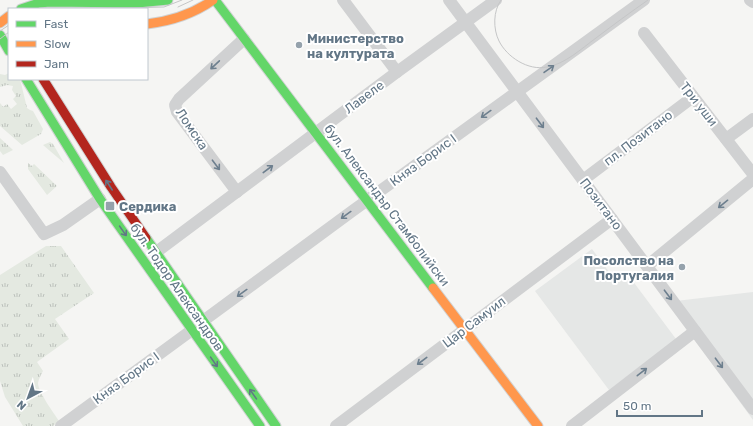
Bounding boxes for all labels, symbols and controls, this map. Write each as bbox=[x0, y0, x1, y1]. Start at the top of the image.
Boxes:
legend bbox=[8, 8, 148, 80]
text: Fast bbox=[44, 17, 68, 31]
place label: Министерство на културата bbox=[307, 31, 404, 61]
text: Slow bbox=[44, 37, 71, 51]
marker: Министерство на културата bbox=[294, 40, 304, 50]
text: Jam bbox=[44, 57, 69, 71]
one-way arrow bbox=[211, 60, 221, 69]
one-way arrow bbox=[543, 65, 554, 73]
street label: Лавеле bbox=[341, 77, 387, 117]
street label: Три уши bbox=[677, 79, 721, 129]
street label: Ломска bbox=[173, 105, 211, 153]
street label: пл. Позитано bbox=[601, 107, 675, 169]
one-way arrow bbox=[480, 110, 491, 118]
one-way arrow bbox=[536, 117, 545, 128]
street label: бул. Александър Стамболийски bbox=[321, 121, 453, 289]
street label: Княз Борис I bbox=[387, 131, 459, 189]
one-way arrow bbox=[212, 159, 221, 170]
one-way arrow bbox=[262, 164, 273, 173]
street label: Позитано bbox=[577, 175, 625, 233]
one-way arrow bbox=[105, 180, 114, 191]
place label: Сердика bbox=[119, 199, 176, 214]
one-way arrow bbox=[717, 199, 728, 208]
marker: Сердика bbox=[104, 200, 116, 212]
one-way arrow bbox=[341, 211, 352, 220]
street label: бул. Тодор Александров bbox=[127, 220, 227, 354]
one-way arrow bbox=[119, 226, 127, 237]
place label: Посолство на Португалия bbox=[583, 253, 674, 283]
marker: Посолство на Португалия bbox=[677, 262, 687, 272]
one-way arrow bbox=[236, 288, 247, 297]
one-way arrow bbox=[664, 289, 673, 300]
street label: Цар Самуил bbox=[440, 293, 508, 351]
street label: Княз Борис I bbox=[90, 349, 162, 407]
one-way arrow bbox=[210, 356, 218, 367]
one-way arrow bbox=[416, 357, 427, 365]
one-way arrow bbox=[714, 357, 723, 368]
one-way arrow bbox=[637, 368, 648, 377]
north arrow bbox=[8, 378, 48, 418]
one-way arrow bbox=[249, 389, 257, 400]
scale bar bbox=[617, 392, 702, 418]
text: N bbox=[14, 398, 29, 413]
text: 50 m bbox=[623, 399, 651, 413]

